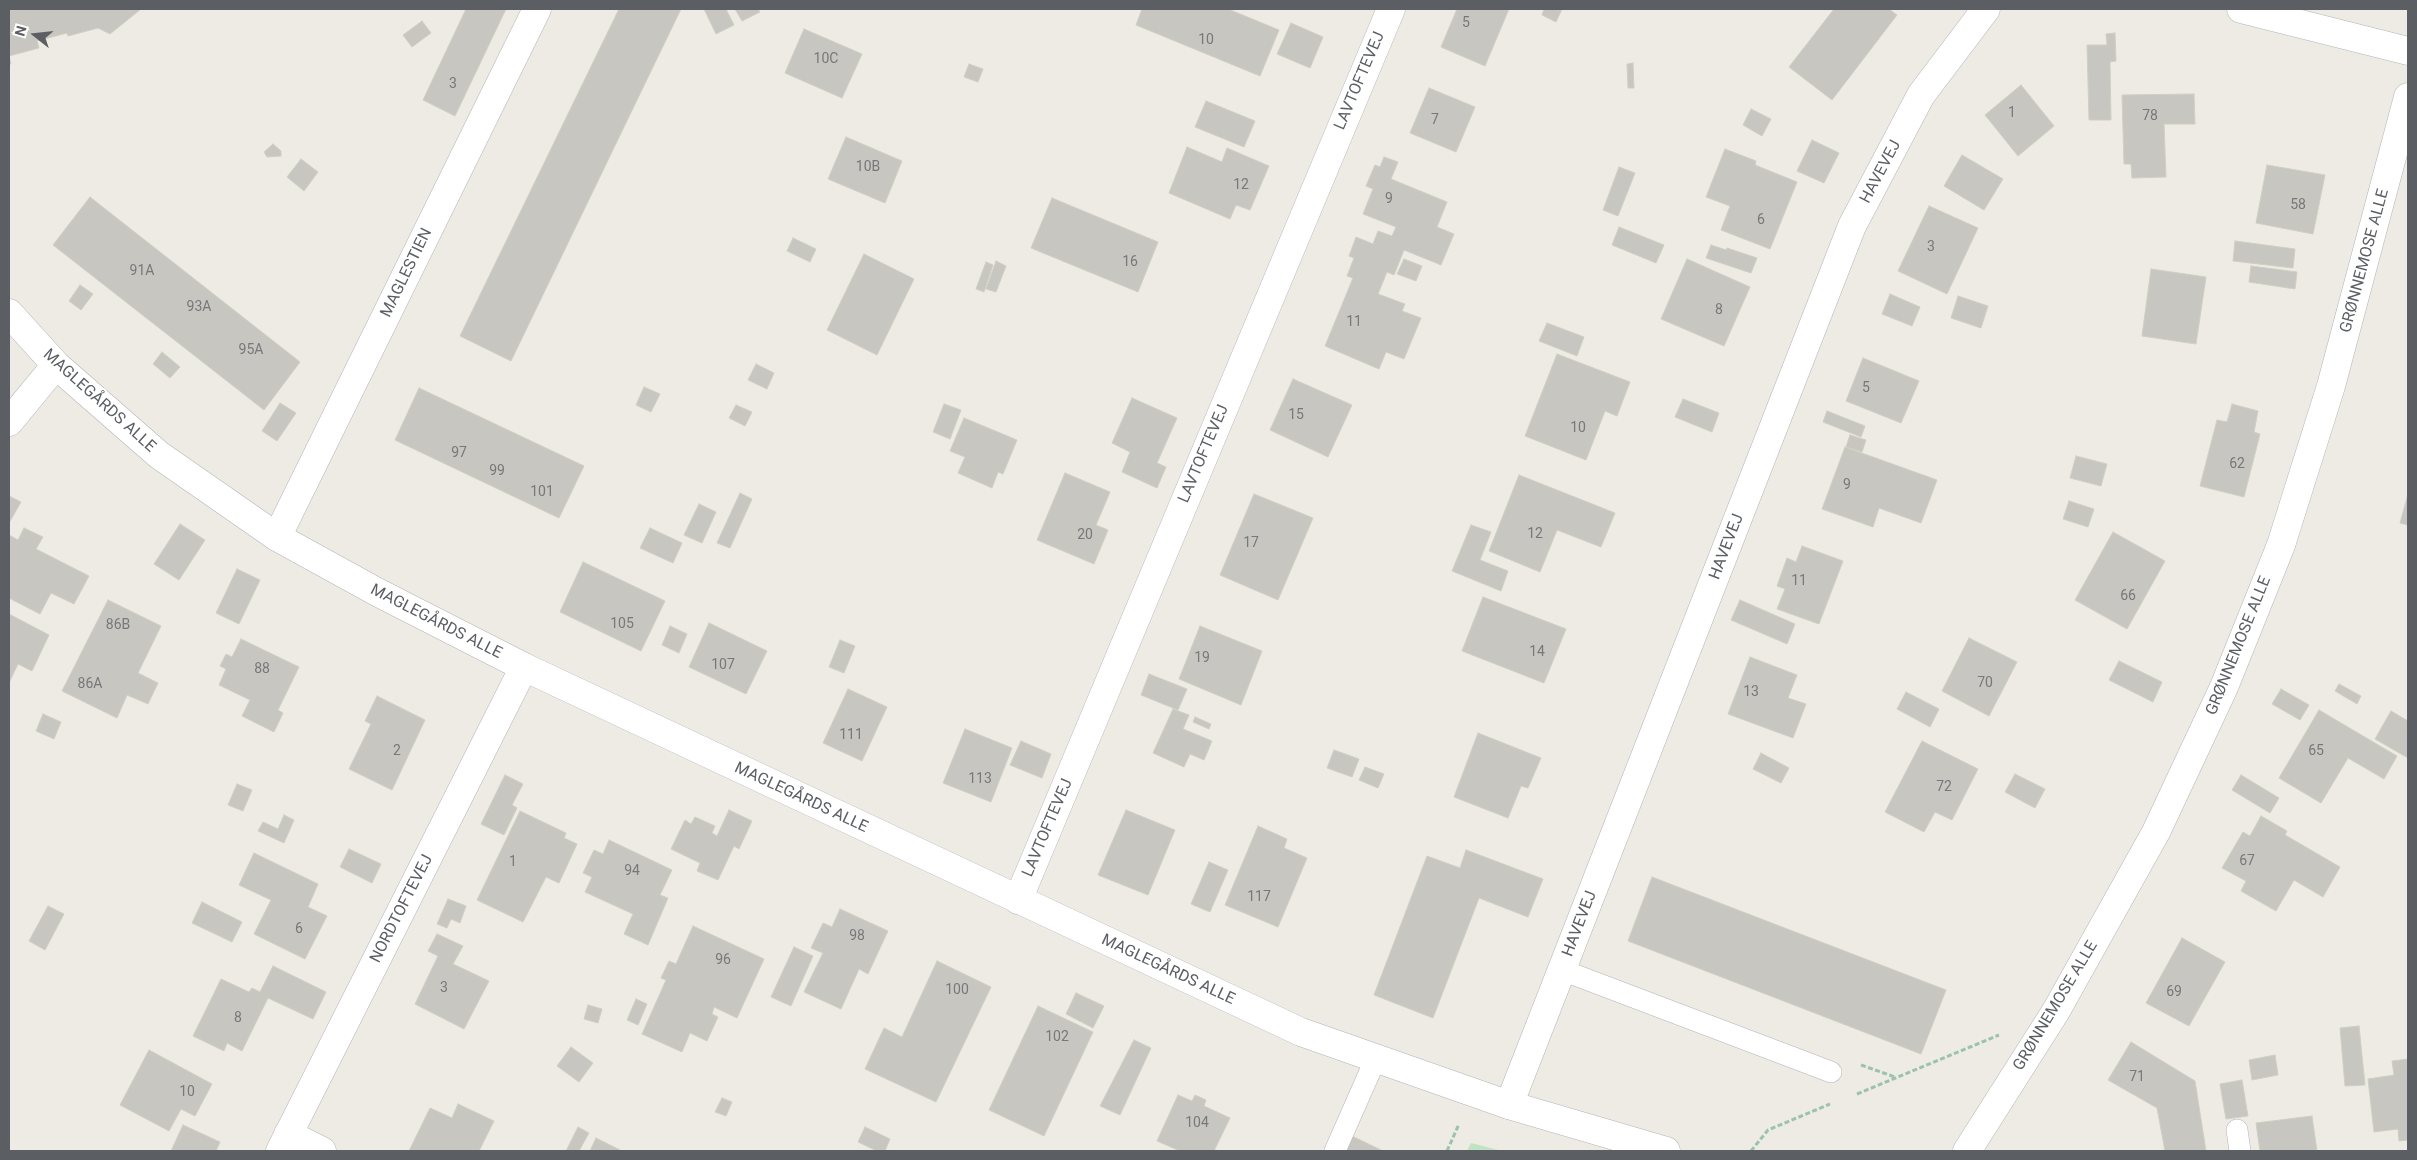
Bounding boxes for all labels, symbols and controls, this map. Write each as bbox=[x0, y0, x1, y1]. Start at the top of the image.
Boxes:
north arrow bbox=[10, 10, 60, 60]
house number: 5 bbox=[1462, 15, 1470, 31]
text: N bbox=[12, 24, 30, 38]
street label: LAVTOFTEVEJ bbox=[1331, 29, 1389, 133]
house number: 10 bbox=[1198, 32, 1214, 48]
house number: 10C bbox=[814, 51, 838, 67]
house number: 3 bbox=[449, 76, 457, 92]
house number: 1 bbox=[2008, 105, 2016, 121]
house number: 78 bbox=[2142, 108, 2158, 124]
house number: 7 bbox=[1431, 112, 1439, 128]
street label: HAVEVEJ bbox=[1856, 137, 1906, 207]
house number: 10B bbox=[856, 159, 880, 175]
house number: 12 bbox=[1233, 177, 1249, 193]
street label: GRØNNEMOSE ALLE bbox=[2337, 187, 2393, 335]
house number: 9 bbox=[1385, 191, 1393, 207]
house number: 58 bbox=[2290, 197, 2306, 213]
house number: 6 bbox=[1757, 212, 1765, 228]
street label: MAGLESTIEN bbox=[377, 225, 437, 321]
house number: 3 bbox=[1927, 239, 1935, 255]
house number: 16 bbox=[1122, 254, 1138, 270]
house number: 91A bbox=[130, 263, 154, 279]
house number: 93A bbox=[187, 299, 211, 315]
house number: 8 bbox=[1715, 302, 1723, 318]
house number: 11 bbox=[1346, 314, 1362, 330]
house number: 95A bbox=[239, 342, 263, 358]
street label: MAGLEGÅRDS ALLE bbox=[39, 345, 159, 457]
house number: 5 bbox=[1862, 380, 1870, 396]
street label: LAVTOFTEVEJ bbox=[1175, 402, 1233, 506]
house number: 15 bbox=[1288, 407, 1304, 423]
house number: 10 bbox=[1570, 420, 1586, 436]
house number: 97 bbox=[451, 445, 467, 461]
house number: 62 bbox=[2229, 456, 2245, 472]
house number: 99 bbox=[489, 463, 505, 479]
house number: 9 bbox=[1843, 477, 1851, 493]
house number: 101 bbox=[530, 484, 554, 500]
street label: HAVEVEJ bbox=[1706, 511, 1748, 583]
house number: 12 bbox=[1527, 526, 1543, 542]
house number: 20 bbox=[1077, 527, 1093, 543]
house number: 17 bbox=[1243, 535, 1259, 551]
house number: 11 bbox=[1791, 573, 1807, 589]
street label: GRØNNEMOSE ALLE bbox=[2202, 574, 2276, 718]
street label: MAGLEGÅRDS ALLE bbox=[367, 581, 505, 663]
house number: 66 bbox=[2120, 588, 2136, 604]
house number: 105 bbox=[610, 616, 634, 632]
house number: 86B bbox=[106, 617, 130, 633]
house number: 14 bbox=[1529, 644, 1545, 660]
house number: 19 bbox=[1194, 650, 1210, 666]
house number: 107 bbox=[711, 657, 735, 673]
house number: 88 bbox=[254, 661, 270, 677]
house number: 70 bbox=[1977, 675, 1993, 691]
house number: 86A bbox=[78, 676, 102, 692]
house number: 13 bbox=[1743, 684, 1759, 700]
house number: 111 bbox=[839, 727, 863, 743]
house number: 2 bbox=[393, 743, 401, 759]
house number: 65 bbox=[2308, 743, 2324, 759]
street label: MAGLEGÅRDS ALLE bbox=[731, 759, 871, 837]
house number: 113 bbox=[968, 771, 992, 787]
street label: LAVTOFTEVEJ bbox=[1019, 776, 1077, 880]
house number: 72 bbox=[1936, 779, 1952, 795]
street label: NORDTOFTEVEJ bbox=[367, 852, 437, 966]
house number: 67 bbox=[2239, 853, 2255, 869]
house number: 1 bbox=[509, 854, 517, 870]
house number: 94 bbox=[624, 863, 640, 879]
street label: HAVEVEJ bbox=[1559, 888, 1601, 960]
house number: 117 bbox=[1247, 889, 1271, 905]
house number: 6 bbox=[295, 921, 303, 937]
house number: 98 bbox=[849, 928, 865, 944]
street label: MAGLEGÅRDS ALLE bbox=[1098, 931, 1238, 1009]
street label: GRØNNEMOSE ALLE bbox=[2010, 938, 2102, 1074]
house number: 96 bbox=[715, 952, 731, 968]
house number: 3 bbox=[440, 980, 448, 996]
house number: 100 bbox=[945, 982, 969, 998]
house number: 69 bbox=[2166, 984, 2182, 1000]
house number: 8 bbox=[234, 1010, 242, 1026]
house number: 102 bbox=[1045, 1029, 1069, 1045]
house number: 71 bbox=[2129, 1069, 2145, 1085]
house number: 10 bbox=[179, 1084, 195, 1100]
house number: 104 bbox=[1185, 1115, 1209, 1131]

